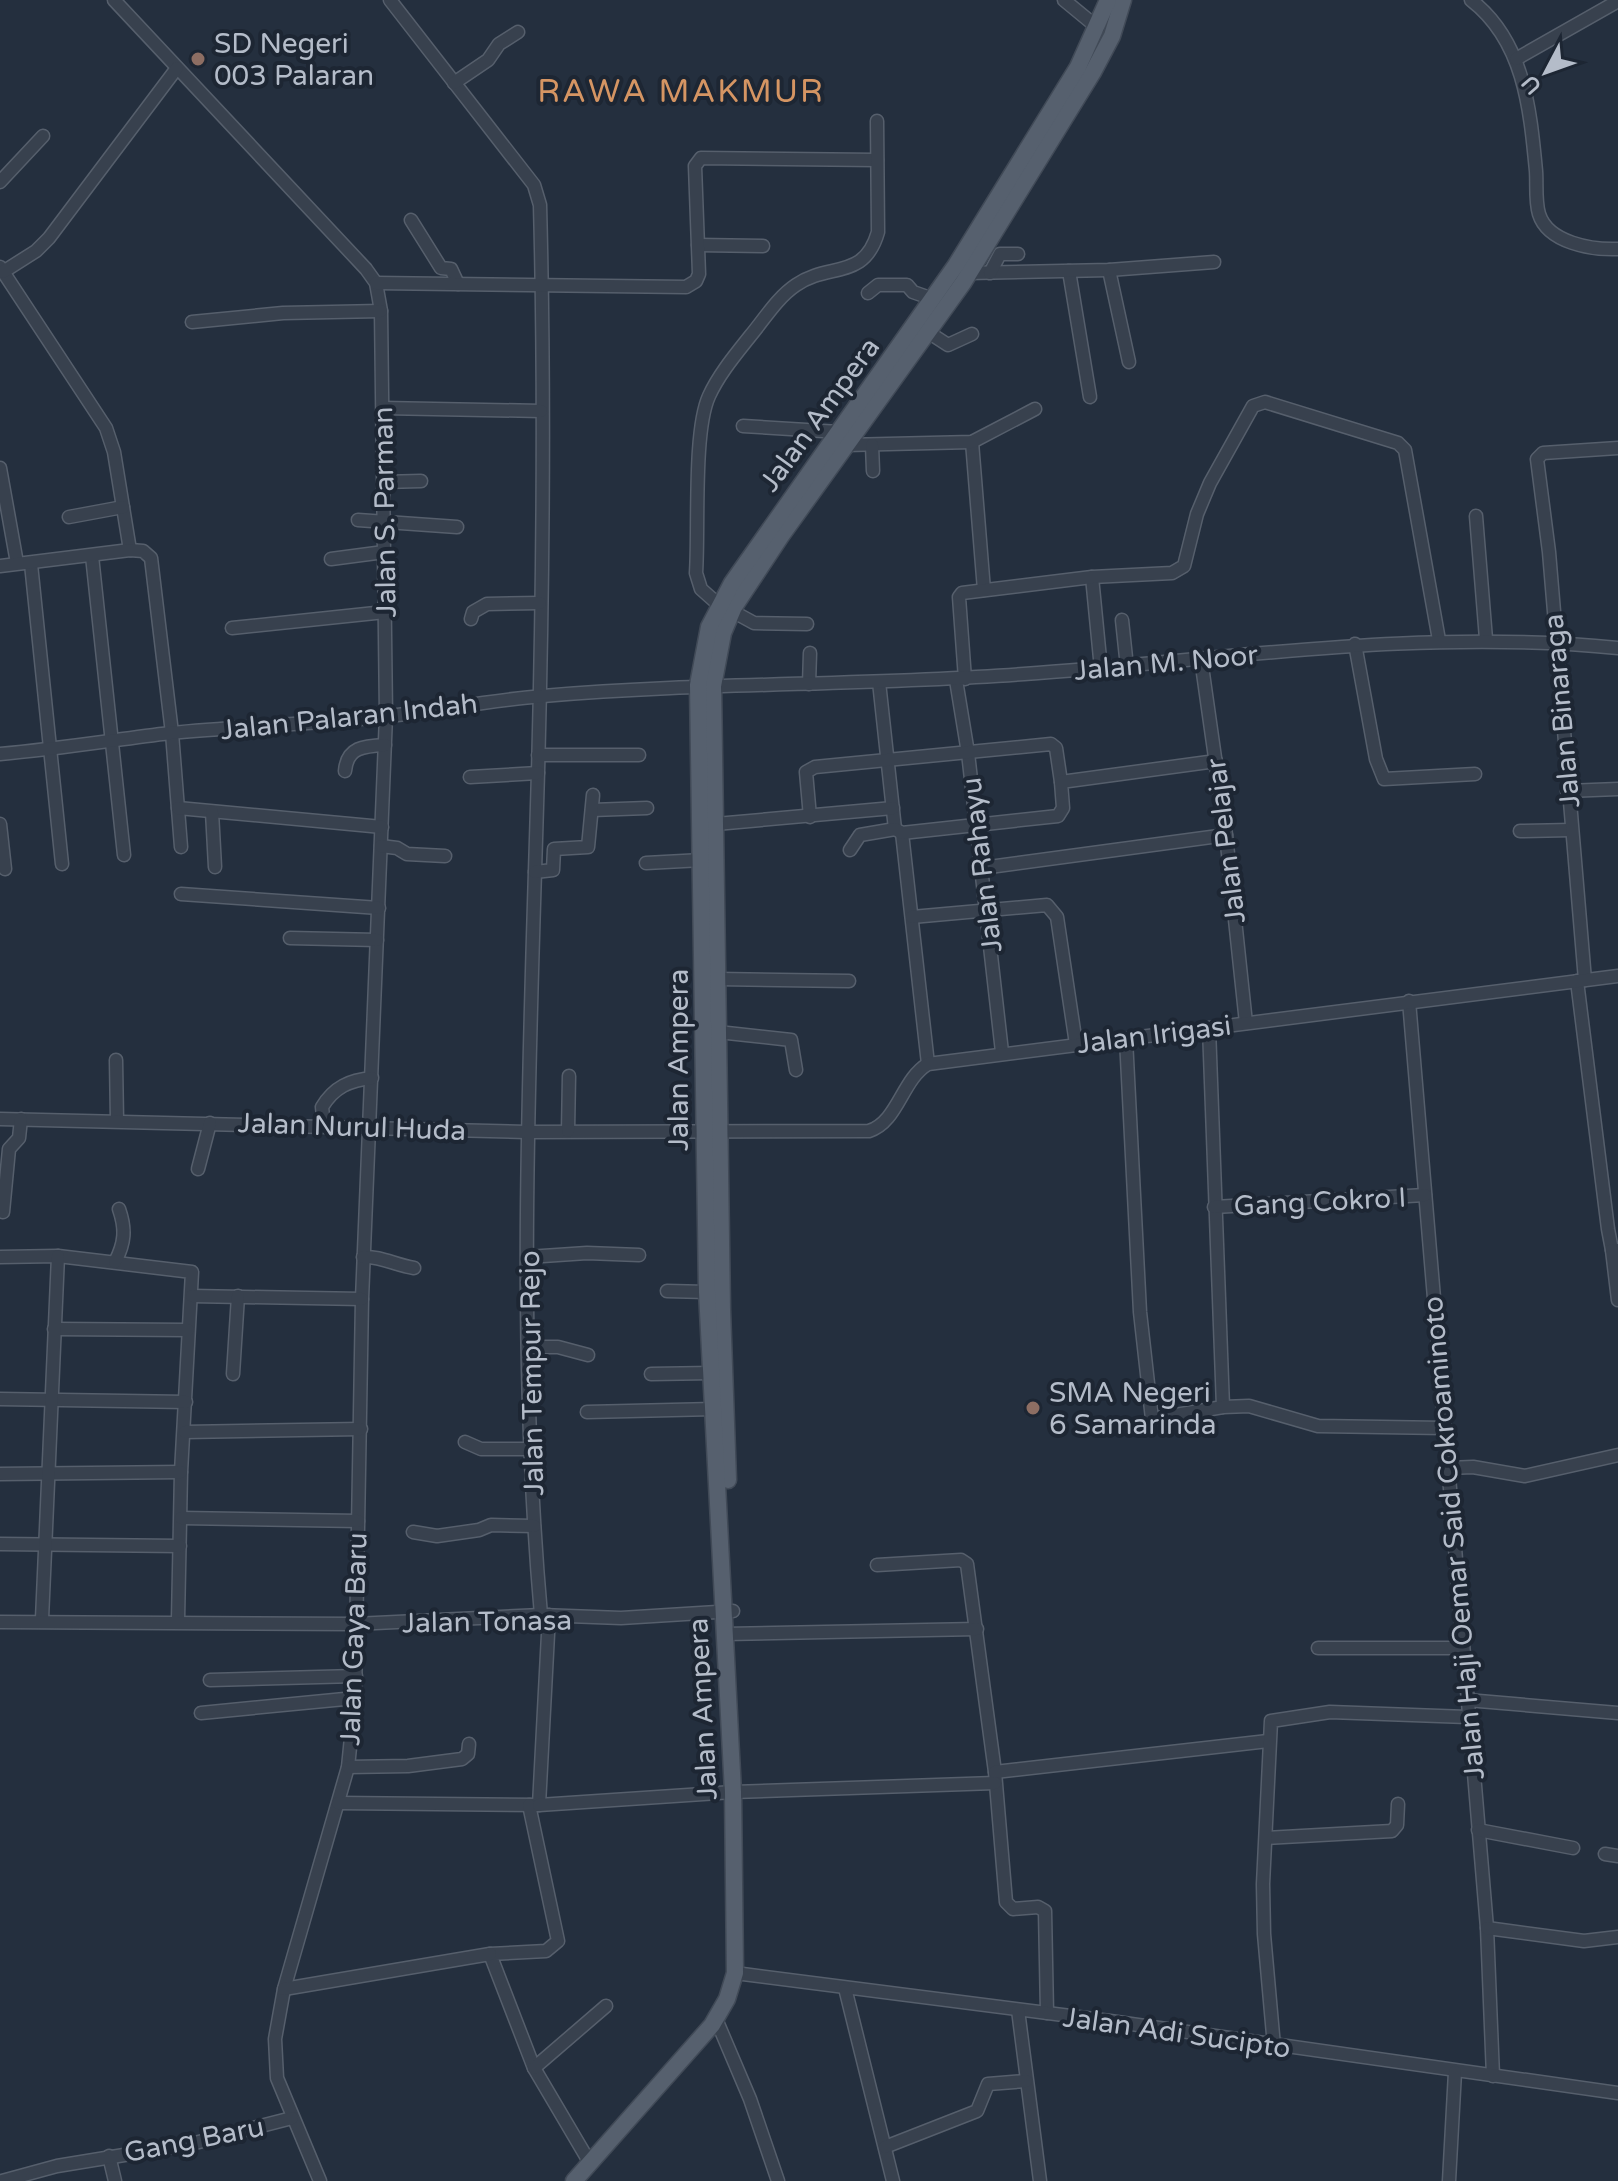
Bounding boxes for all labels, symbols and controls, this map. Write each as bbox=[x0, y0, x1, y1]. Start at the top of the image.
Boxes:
place label: SD Negeri 003 Palaran bbox=[214, 27, 374, 93]
north arrow bbox=[1506, 32, 1586, 112]
marker: SD Negeri 003 Palaran bbox=[189, 50, 207, 68]
text: U bbox=[1516, 70, 1547, 99]
district label: RAWA MAKMUR bbox=[537, 73, 825, 111]
street label: Jalan Ampera bbox=[752, 331, 887, 498]
street label: Jalan S. Parman bbox=[366, 406, 404, 618]
street label: Jalan Binaraga bbox=[1537, 612, 1587, 809]
street label: Jalan M. Noor bbox=[1073, 638, 1260, 688]
street label: Jalan Palaran Indah bbox=[219, 687, 479, 747]
street label: Jalan Pelajar bbox=[1199, 756, 1253, 926]
street label: Jalan Rahayu bbox=[954, 775, 1010, 954]
street label: Jalan Ampera bbox=[662, 969, 696, 1151]
street label: Jalan Irigasi bbox=[1075, 1009, 1233, 1061]
street label: Jalan Nurul Huda bbox=[237, 1106, 467, 1148]
street label: Gang Cokro I bbox=[1233, 1180, 1407, 1223]
street label: Jalan Tempur Rejo bbox=[513, 1250, 551, 1496]
street label: Jalan Haji Oemar Said Cokroaminoto bbox=[1416, 1295, 1492, 1781]
place label: SMA Negeri 6 Samarinda bbox=[1049, 1376, 1216, 1442]
marker: SMA Negeri 6 Samarinda bbox=[1024, 1399, 1042, 1417]
street label: Jalan Gaya Baru bbox=[333, 1532, 375, 1746]
street label: Jalan Tonasa bbox=[402, 1604, 572, 1640]
street label: Jalan Ampera bbox=[681, 1617, 725, 1801]
street label: Jalan Adi Sucipto bbox=[1061, 2000, 1293, 2066]
street label: Gang Baru bbox=[121, 2110, 267, 2170]

